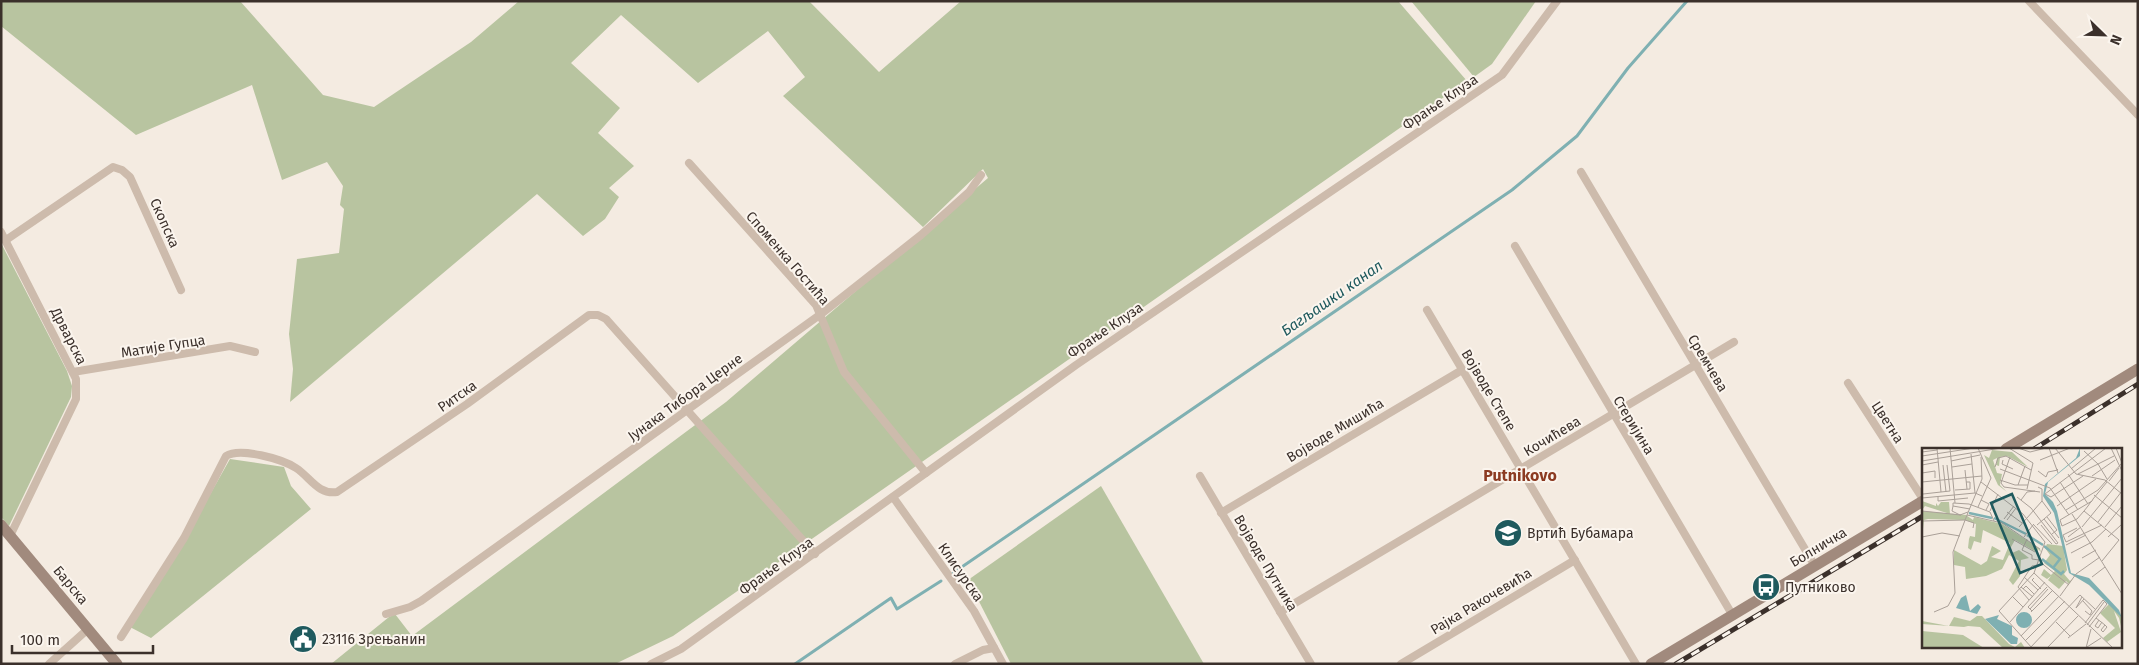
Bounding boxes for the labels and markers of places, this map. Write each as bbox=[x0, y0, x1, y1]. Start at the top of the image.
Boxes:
school or university icon: Вртић Бубамара bbox=[1493, 518, 1523, 548]
place label: Вртић Бубамара bbox=[1527, 525, 1634, 542]
bus stop icon: Путниково bbox=[1751, 572, 1781, 602]
place label: Путниково bbox=[1785, 579, 1856, 596]
public building icon: 23116 Зрењанин bbox=[288, 624, 318, 654]
place label: 23116 Зрењанин bbox=[322, 631, 426, 648]

